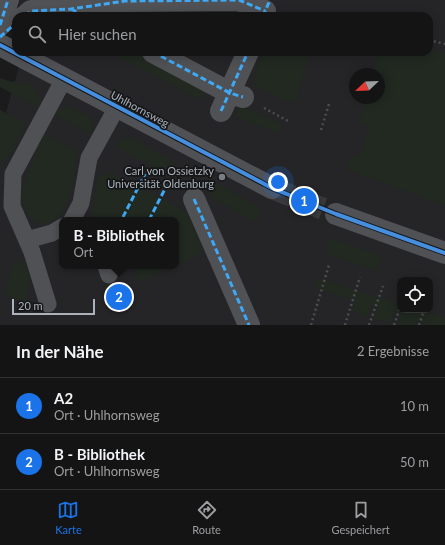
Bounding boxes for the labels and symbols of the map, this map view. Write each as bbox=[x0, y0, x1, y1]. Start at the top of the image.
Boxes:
north arrow bbox=[349, 68, 385, 104]
street label: Uhlhornsweg bbox=[109, 88, 172, 129]
place label: Carl von Ossietzky Universität Oldenburg bbox=[107, 164, 214, 190]
marker: Carl von Ossietzky Universität Oldenburg bbox=[217, 172, 227, 182]
your location bbox=[268, 172, 288, 192]
pin: 1 bbox=[291, 186, 317, 216]
pin: 2 bbox=[106, 282, 132, 312]
scale bar bbox=[12, 297, 95, 316]

